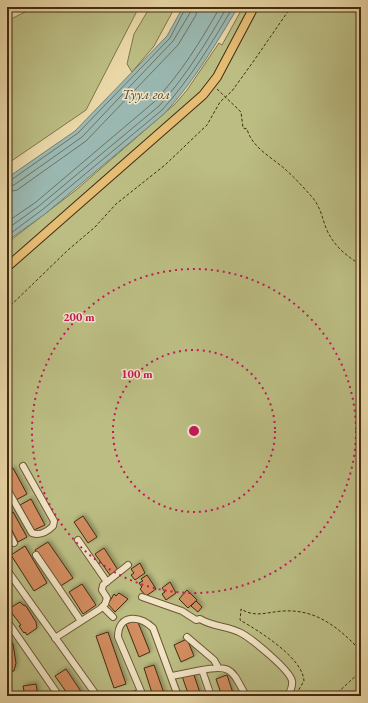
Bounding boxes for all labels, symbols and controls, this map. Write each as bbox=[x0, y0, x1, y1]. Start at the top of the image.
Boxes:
water label: Туул гол bbox=[122, 84, 170, 103]
text: 200 m bbox=[63, 309, 95, 325]
text: 100 m bbox=[121, 366, 153, 382]
centre of rings bbox=[187, 424, 201, 438]

